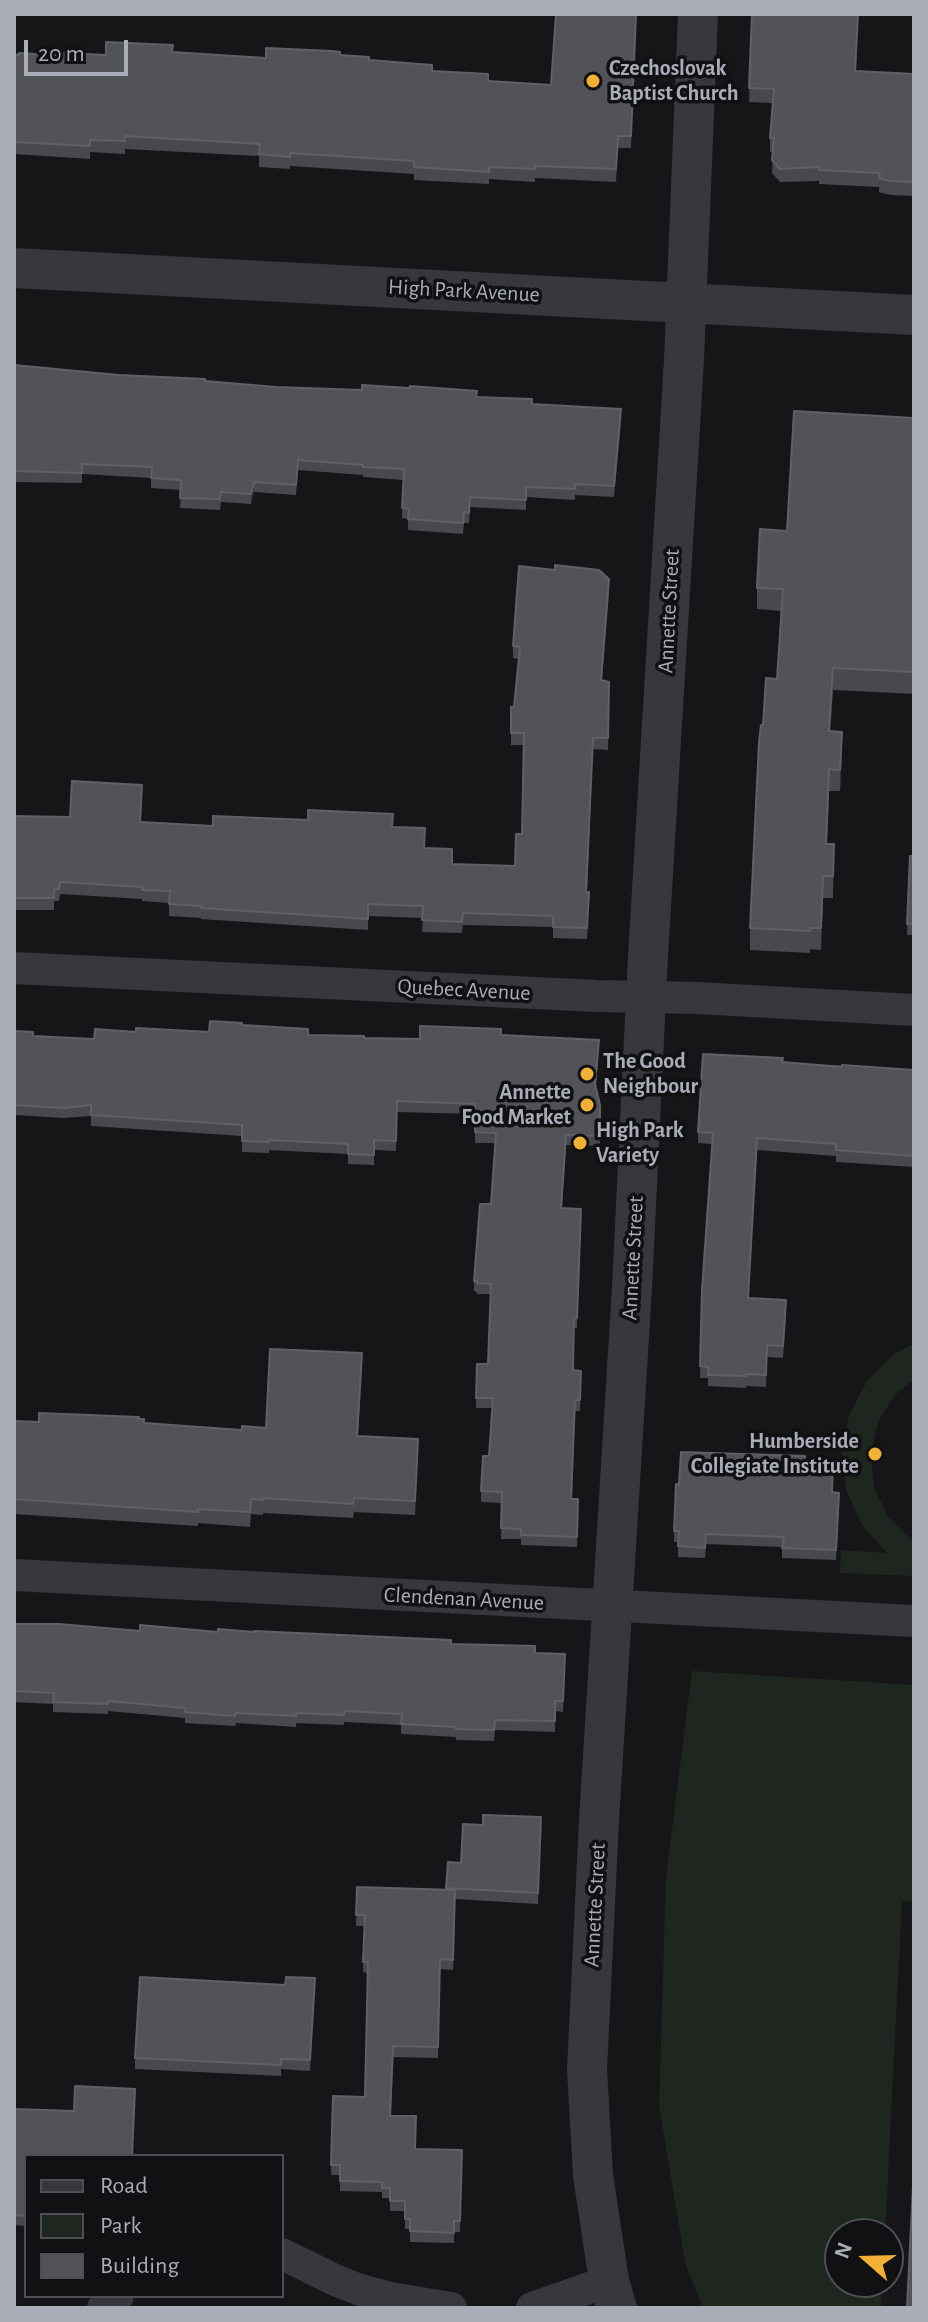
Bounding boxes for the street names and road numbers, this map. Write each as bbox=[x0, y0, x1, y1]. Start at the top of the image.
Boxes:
street label: High Park Avenue bbox=[387, 274, 541, 308]
street label: Annette Street bbox=[653, 548, 685, 674]
street label: Quebec Avenue bbox=[397, 973, 531, 1007]
street label: Annette Street bbox=[617, 1195, 649, 1321]
street label: Clendenan Avenue bbox=[383, 1582, 545, 1616]
street label: Annette Street bbox=[579, 1842, 611, 1968]

